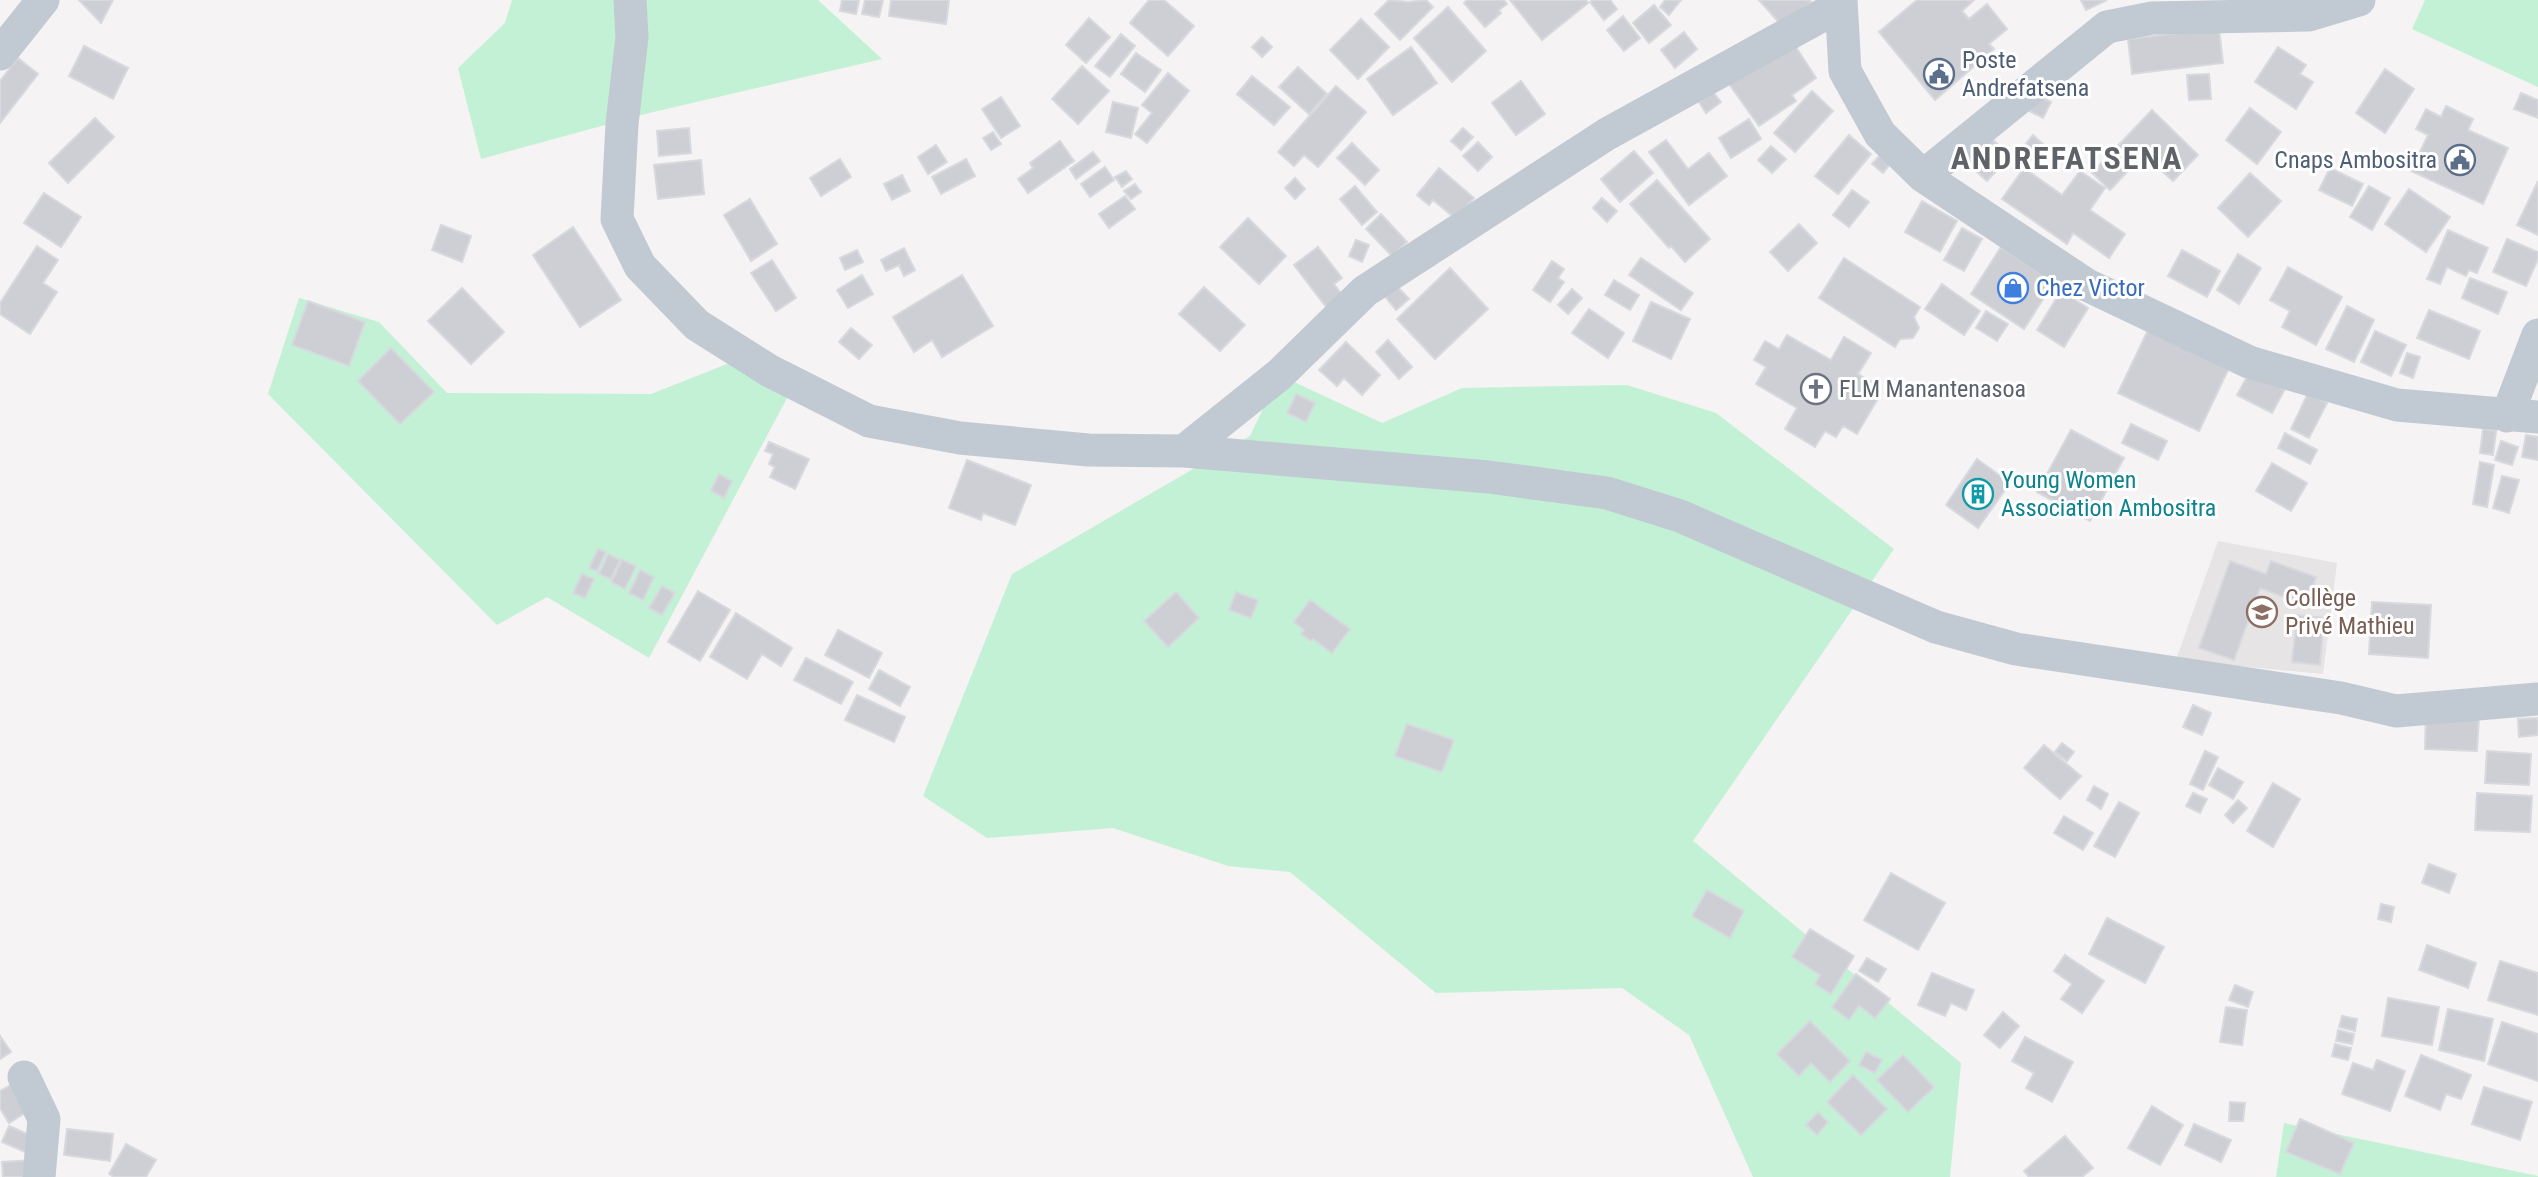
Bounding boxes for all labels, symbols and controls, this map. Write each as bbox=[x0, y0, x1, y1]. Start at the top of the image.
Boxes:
place label: Poste Andrefatsena bbox=[1962, 46, 2089, 102]
public building icon: Poste Andrefatsena bbox=[1922, 57, 1956, 91]
district label: ANDREFATSENA bbox=[1951, 139, 2183, 177]
public building icon: Cnaps Ambositra bbox=[2443, 143, 2477, 177]
place label: Cnaps Ambositra bbox=[2274, 146, 2437, 174]
shop icon: Chez Victor bbox=[1996, 271, 2030, 305]
place label: Chez Victor bbox=[2036, 274, 2145, 302]
church icon: FLM Manantenasoa bbox=[1799, 372, 1833, 406]
place label: FLM Manantenasoa bbox=[1839, 375, 2026, 403]
place label: Young Women Association Ambositra bbox=[2001, 466, 2216, 522]
building icon: Young Women Association Ambositra bbox=[1961, 477, 1995, 511]
place label: Collège Privé Mathieu bbox=[2285, 584, 2415, 640]
school or university icon: Collège Privé Mathieu bbox=[2245, 595, 2279, 629]

